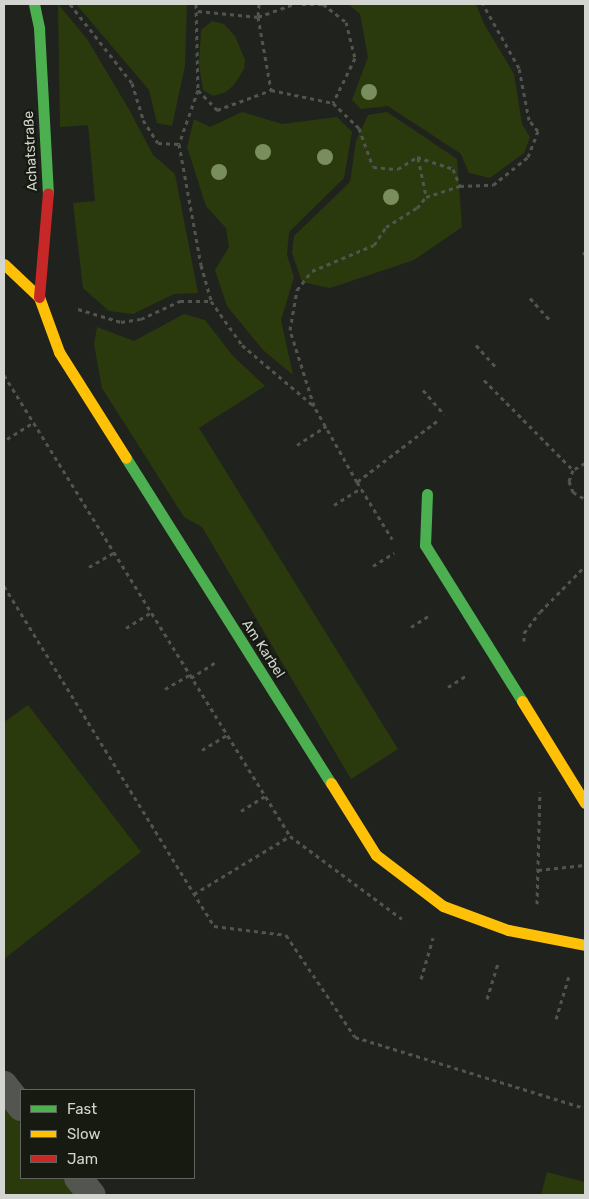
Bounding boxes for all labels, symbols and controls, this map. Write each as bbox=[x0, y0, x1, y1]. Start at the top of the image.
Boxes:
street label: Achatstraße bbox=[21, 110, 41, 192]
street label: Am Karbel bbox=[238, 617, 288, 681]
legend bbox=[20, 1089, 195, 1179]
text: Fast bbox=[67, 1100, 97, 1118]
text: Slow bbox=[67, 1125, 100, 1143]
text: Jam bbox=[67, 1150, 98, 1168]

